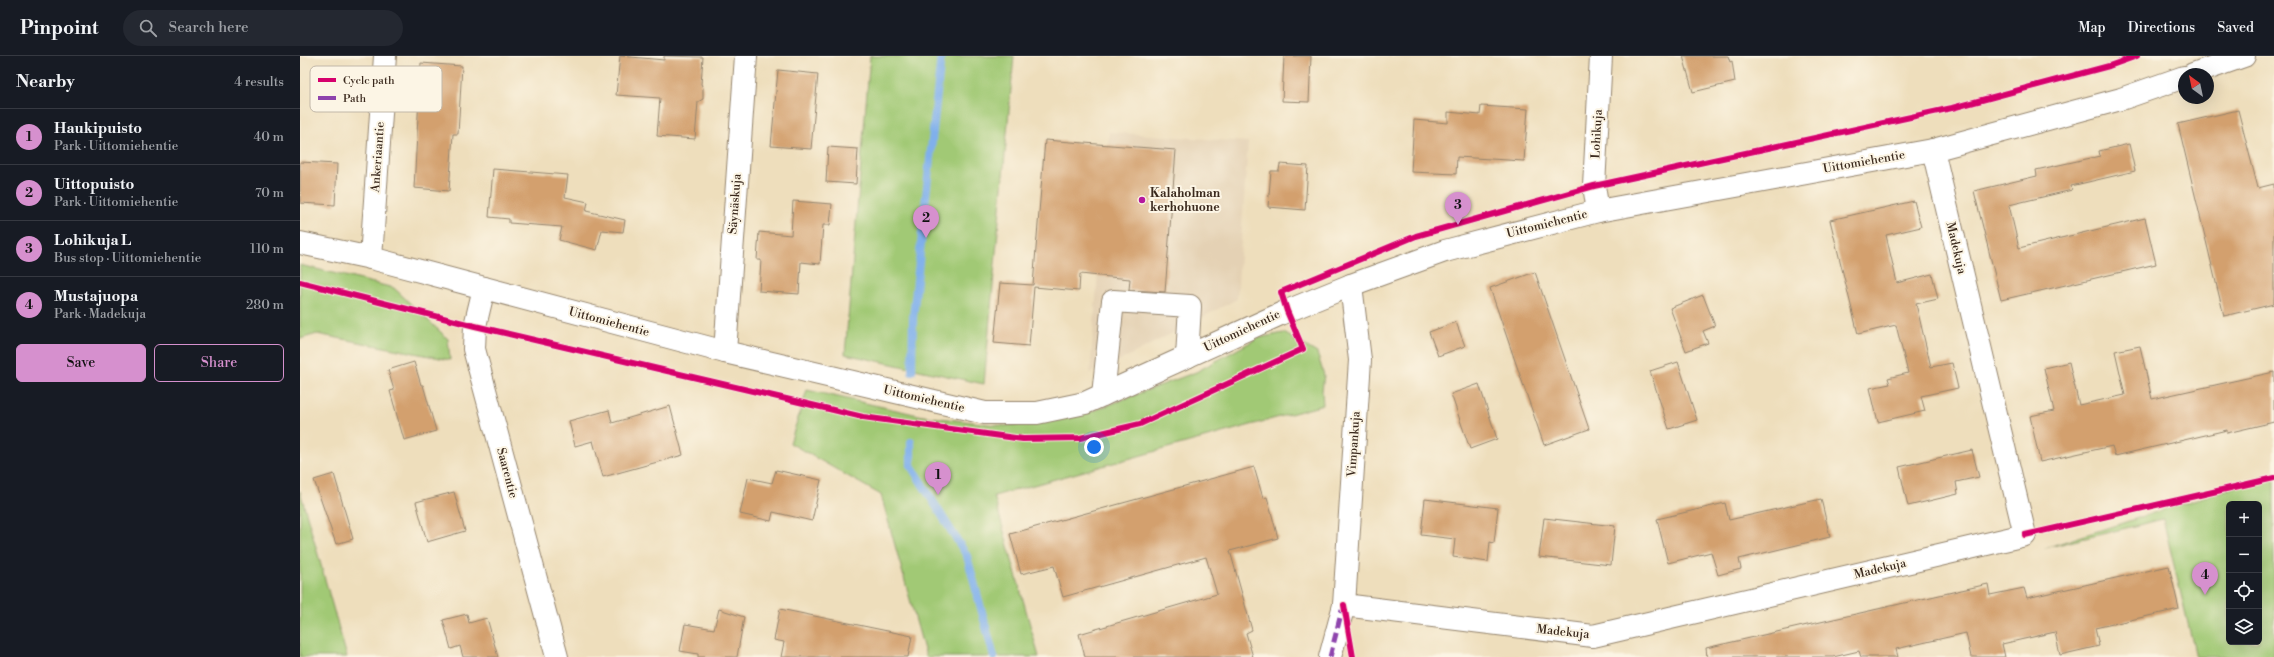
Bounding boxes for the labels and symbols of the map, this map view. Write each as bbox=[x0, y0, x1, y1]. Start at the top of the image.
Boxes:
legend bbox=[310, 66, 442, 112]
north arrow bbox=[2178, 68, 2214, 104]
text: Cycle path bbox=[343, 74, 395, 88]
text: Path bbox=[343, 92, 367, 106]
street label: Lohikuja bbox=[1588, 108, 1606, 159]
street label: Ankeriaantie bbox=[368, 121, 388, 194]
street label: Uittomiehentie bbox=[1822, 147, 1906, 177]
street label: Säynäskuja bbox=[725, 172, 745, 235]
place label: Kalaholman kerhohuone bbox=[1150, 186, 1221, 215]
pin: 3 bbox=[1445, 192, 1471, 225]
marker: Kalaholman kerhohuone bbox=[1137, 195, 1147, 205]
pin: 2 bbox=[913, 205, 939, 238]
street label: Uittomiehentie bbox=[1505, 207, 1589, 241]
street label: Madekuja bbox=[1943, 220, 1969, 276]
street label: Uittomiehentie bbox=[567, 304, 651, 340]
street label: Uittomiehentie bbox=[1201, 307, 1283, 355]
street label: Uittomiehentie bbox=[882, 382, 966, 416]
street label: Vimpankuja bbox=[1344, 410, 1364, 478]
your location bbox=[1084, 437, 1104, 457]
street label: Saarentie bbox=[493, 446, 521, 500]
pin: 1 bbox=[925, 462, 951, 495]
street label: Madekuja bbox=[1852, 556, 1908, 582]
pin: 4 bbox=[2192, 562, 2218, 595]
street label: Madekuja bbox=[1536, 622, 1591, 642]

